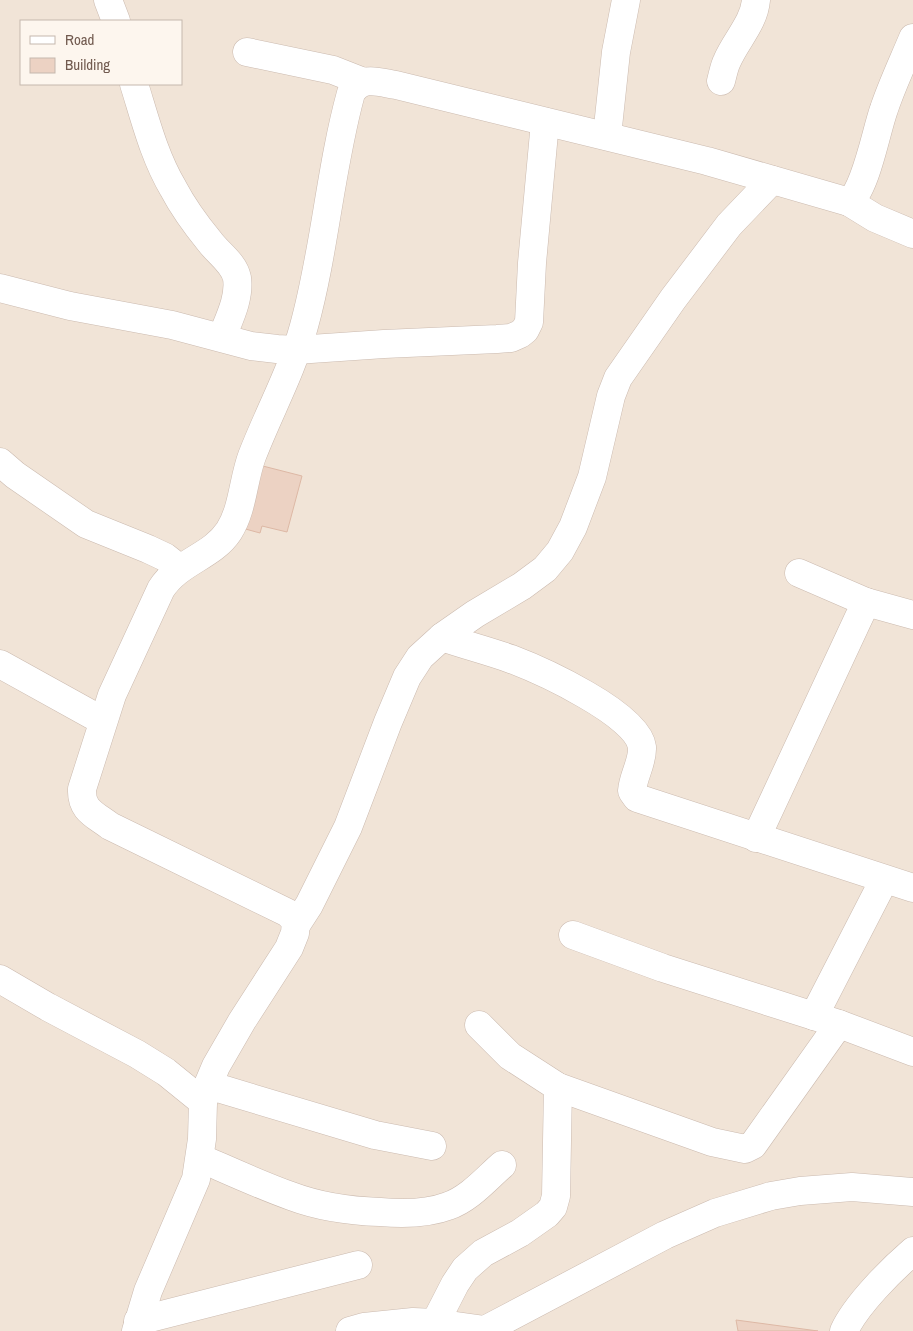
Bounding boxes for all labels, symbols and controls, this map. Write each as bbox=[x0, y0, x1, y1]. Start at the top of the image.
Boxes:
legend bbox=[20, 20, 182, 85]
text: Road bbox=[65, 29, 94, 50]
text: Building bbox=[65, 54, 110, 75]

